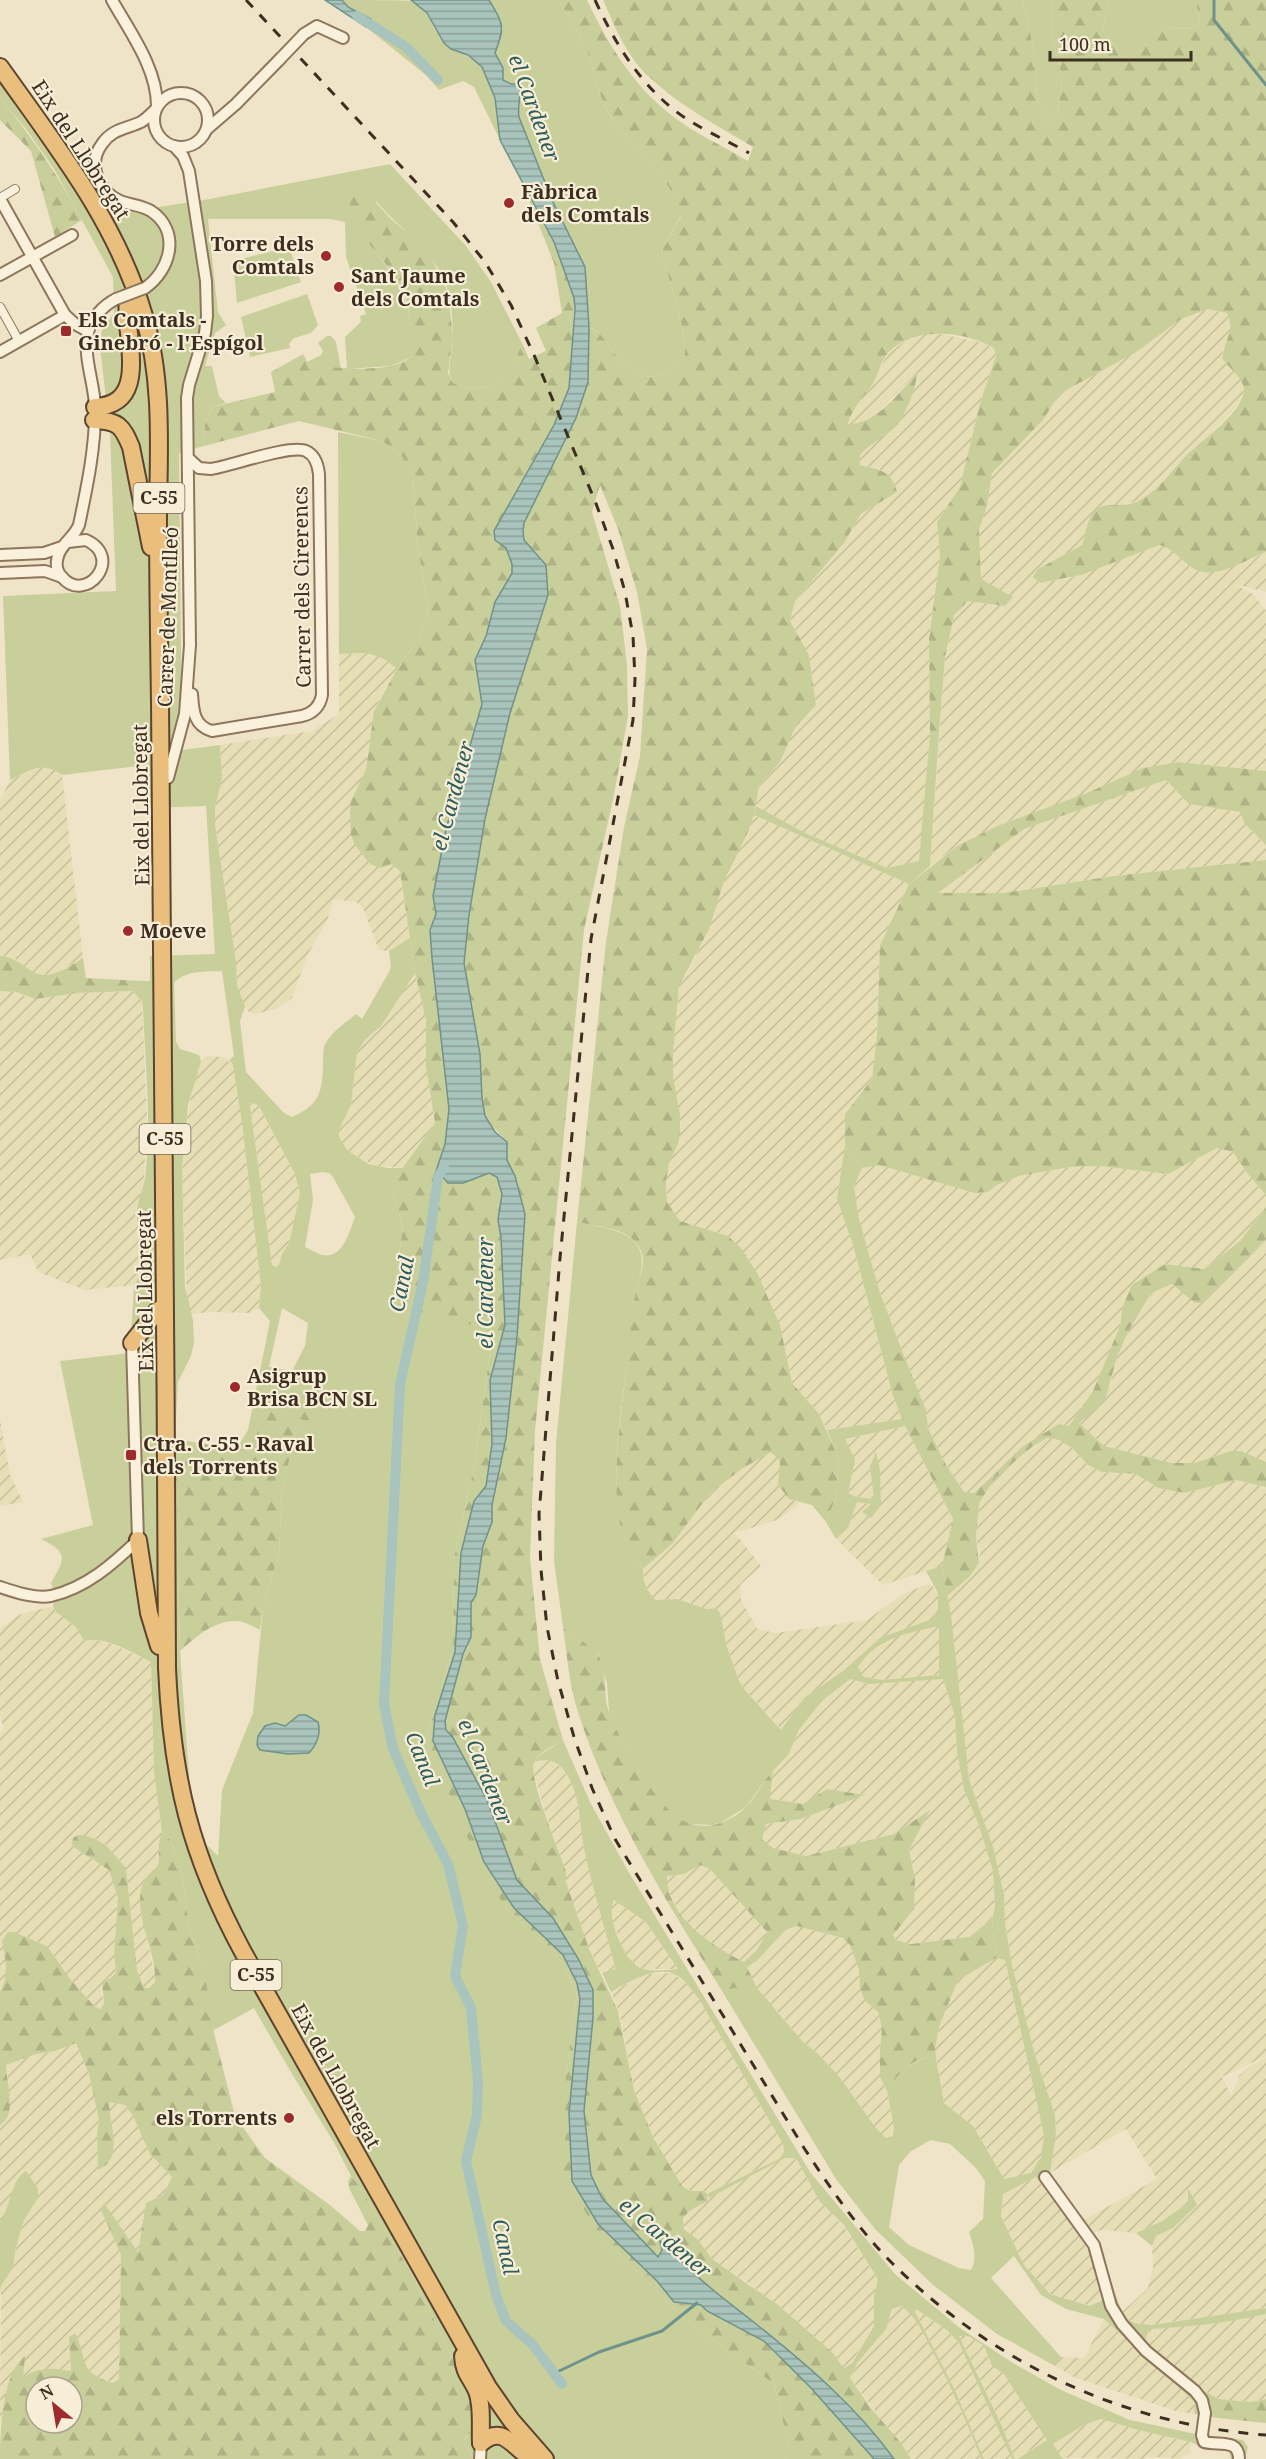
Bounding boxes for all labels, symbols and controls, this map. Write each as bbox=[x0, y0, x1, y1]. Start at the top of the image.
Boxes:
scale bar bbox=[1050, 24, 1191, 62]
text: 100 m bbox=[1059, 32, 1111, 56]
water label: el Cardener bbox=[503, 50, 567, 165]
street label: Eix del Llobregat bbox=[26, 75, 137, 225]
place label: Fàbrica dels Comtals bbox=[521, 178, 649, 228]
marker: Fàbrica dels Comtals bbox=[502, 196, 516, 210]
place label: Torre dels Comtals bbox=[211, 230, 314, 280]
marker: Torre dels Comtals bbox=[319, 249, 333, 263]
place label: Sant Jaume dels Comtals bbox=[351, 262, 479, 312]
marker: Sant Jaume dels Comtals bbox=[332, 280, 346, 294]
place label: Els Comtals - Ginebró - l'Espígol bbox=[78, 306, 264, 356]
marker: Els Comtals - Ginebró - l'Espígol bbox=[59, 324, 73, 338]
road number: C-55 bbox=[134, 483, 184, 513]
street label: Carrer dels Cirerencs bbox=[286, 486, 317, 688]
street label: Carrer de Montlleó bbox=[151, 526, 184, 708]
street label: Eix del Llobregat bbox=[126, 724, 155, 886]
water label: el Cardener bbox=[424, 738, 480, 854]
place label: Moeve bbox=[140, 917, 206, 944]
marker: Moeve bbox=[121, 924, 135, 938]
road number: C-55 bbox=[140, 1124, 190, 1154]
street label: Eix del Llobregat bbox=[130, 1210, 159, 1372]
water label: el Cardener bbox=[471, 1237, 499, 1349]
water label: Canal bbox=[382, 1253, 420, 1314]
place label: Asigrup Brisa BCN SL bbox=[247, 1362, 377, 1412]
marker: Asigrup Brisa BCN SL bbox=[228, 1380, 242, 1394]
place label: Ctra. C-55 - Raval dels Torrents bbox=[143, 1430, 314, 1480]
marker: Ctra. C-55 - Raval dels Torrents bbox=[124, 1448, 138, 1462]
water label: el Cardener bbox=[452, 1714, 520, 1829]
water label: Canal bbox=[399, 1727, 447, 1791]
road number: C-55 bbox=[230, 1960, 282, 1990]
street label: Eix del Llobregat bbox=[285, 1999, 387, 2153]
place label: els Torrents bbox=[156, 2104, 277, 2131]
marker: els Torrents bbox=[282, 2111, 296, 2125]
water label: el Cardener bbox=[614, 2190, 718, 2284]
water label: Canal bbox=[486, 2216, 526, 2278]
north arrow bbox=[24, 2375, 84, 2435]
text: N bbox=[36, 2379, 58, 2405]

